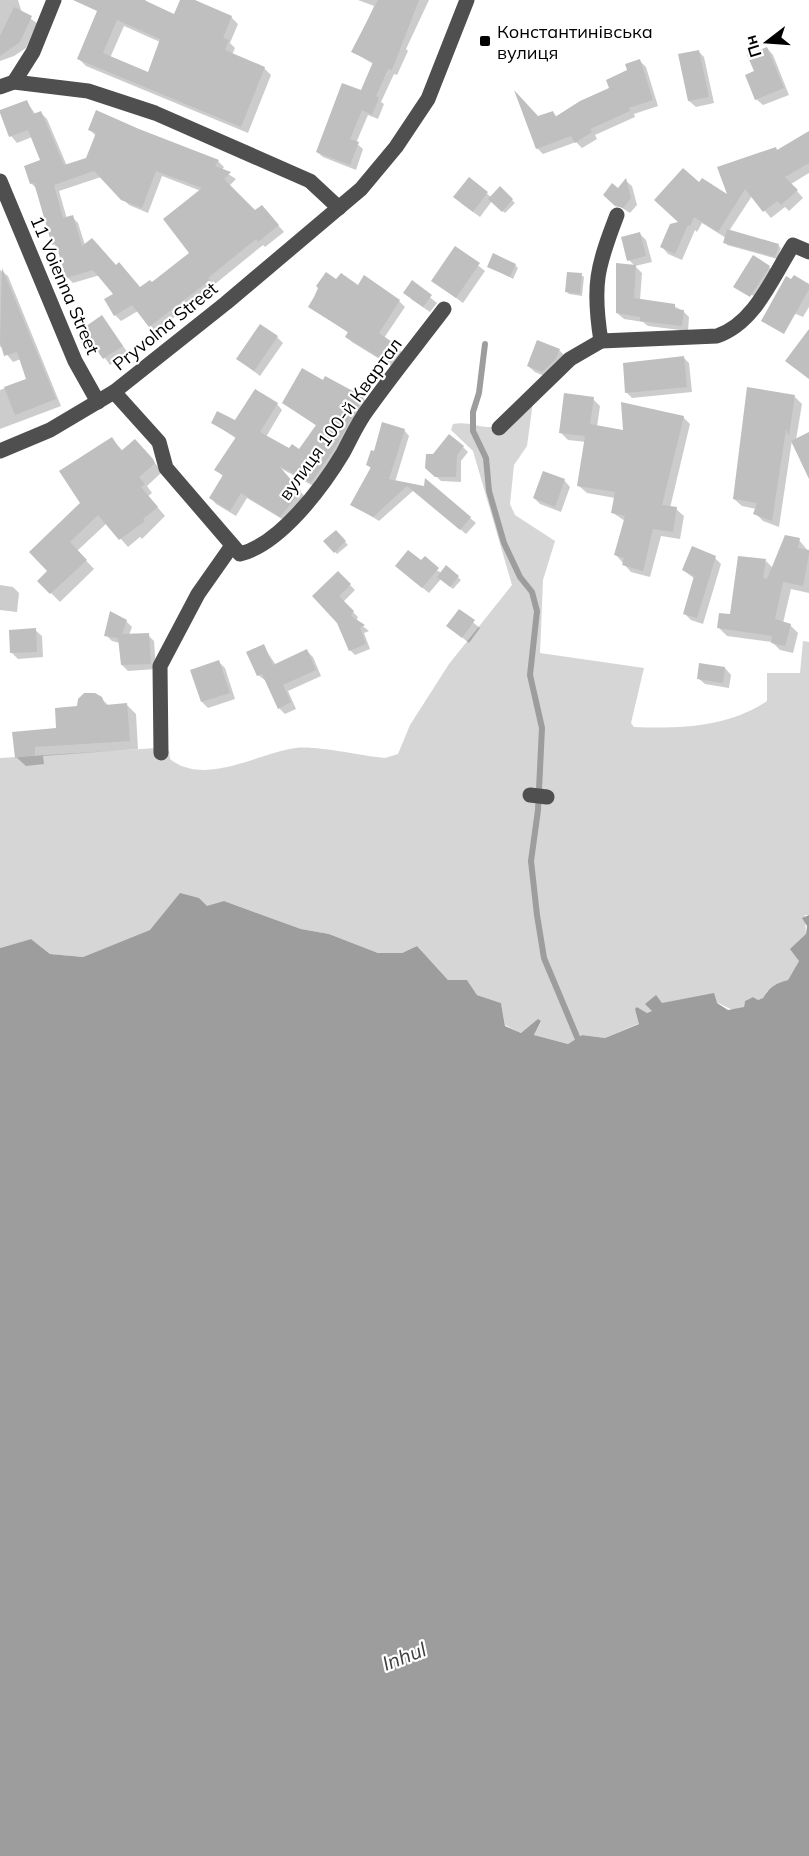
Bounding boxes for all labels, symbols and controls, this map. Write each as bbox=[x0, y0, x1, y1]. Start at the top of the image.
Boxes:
north arrow bbox=[737, 12, 797, 72]
place label: Константинівська вулиця bbox=[497, 20, 653, 64]
text: Пн bbox=[740, 33, 765, 60]
marker: Константинівська вулиця bbox=[478, 34, 492, 48]
street label: 11 Voienna Street bbox=[25, 212, 105, 358]
street label: Pryvolna Street bbox=[108, 277, 222, 375]
street label: вулиця 100-й Квартал bbox=[273, 333, 407, 505]
water label: Inhul bbox=[379, 1636, 430, 1676]

